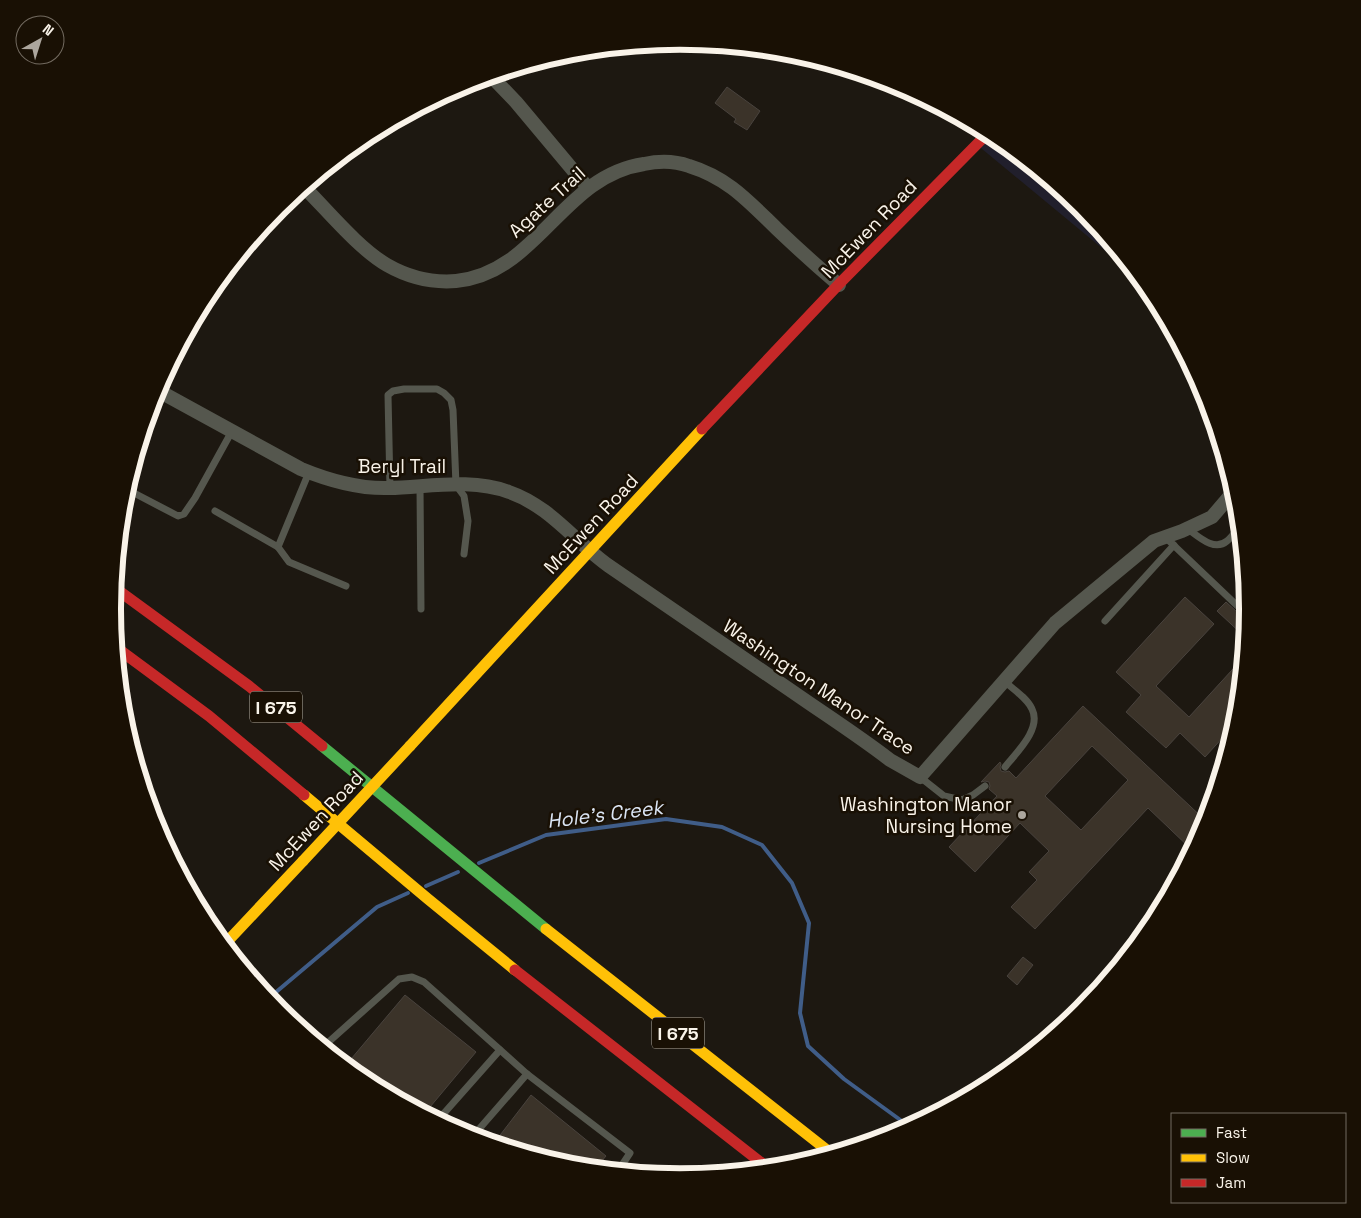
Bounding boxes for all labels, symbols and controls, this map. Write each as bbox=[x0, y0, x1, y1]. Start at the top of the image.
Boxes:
north arrow bbox=[15, 15, 65, 65]
text: N bbox=[39, 20, 57, 40]
street label: Agate Trail bbox=[503, 161, 591, 243]
street label: McEwen Road bbox=[816, 174, 922, 284]
street label: Beryl Trail bbox=[358, 454, 446, 479]
street label: McEwen Road bbox=[538, 469, 644, 579]
street label: Washington Manor Trace bbox=[718, 613, 920, 761]
road number: I 675 bbox=[250, 692, 302, 722]
street label: McEwen Road bbox=[263, 766, 369, 876]
place label: Washington Manor Nursing Home bbox=[840, 792, 1012, 839]
water label: Hole's Creek bbox=[546, 794, 667, 834]
marker: Washington Manor Nursing Home bbox=[1016, 809, 1028, 821]
road number: I 675 bbox=[652, 1018, 704, 1048]
legend bbox=[1171, 1113, 1346, 1203]
text: Fast bbox=[1216, 1123, 1247, 1142]
text: Slow bbox=[1216, 1148, 1250, 1167]
text: Jam bbox=[1216, 1173, 1246, 1192]

